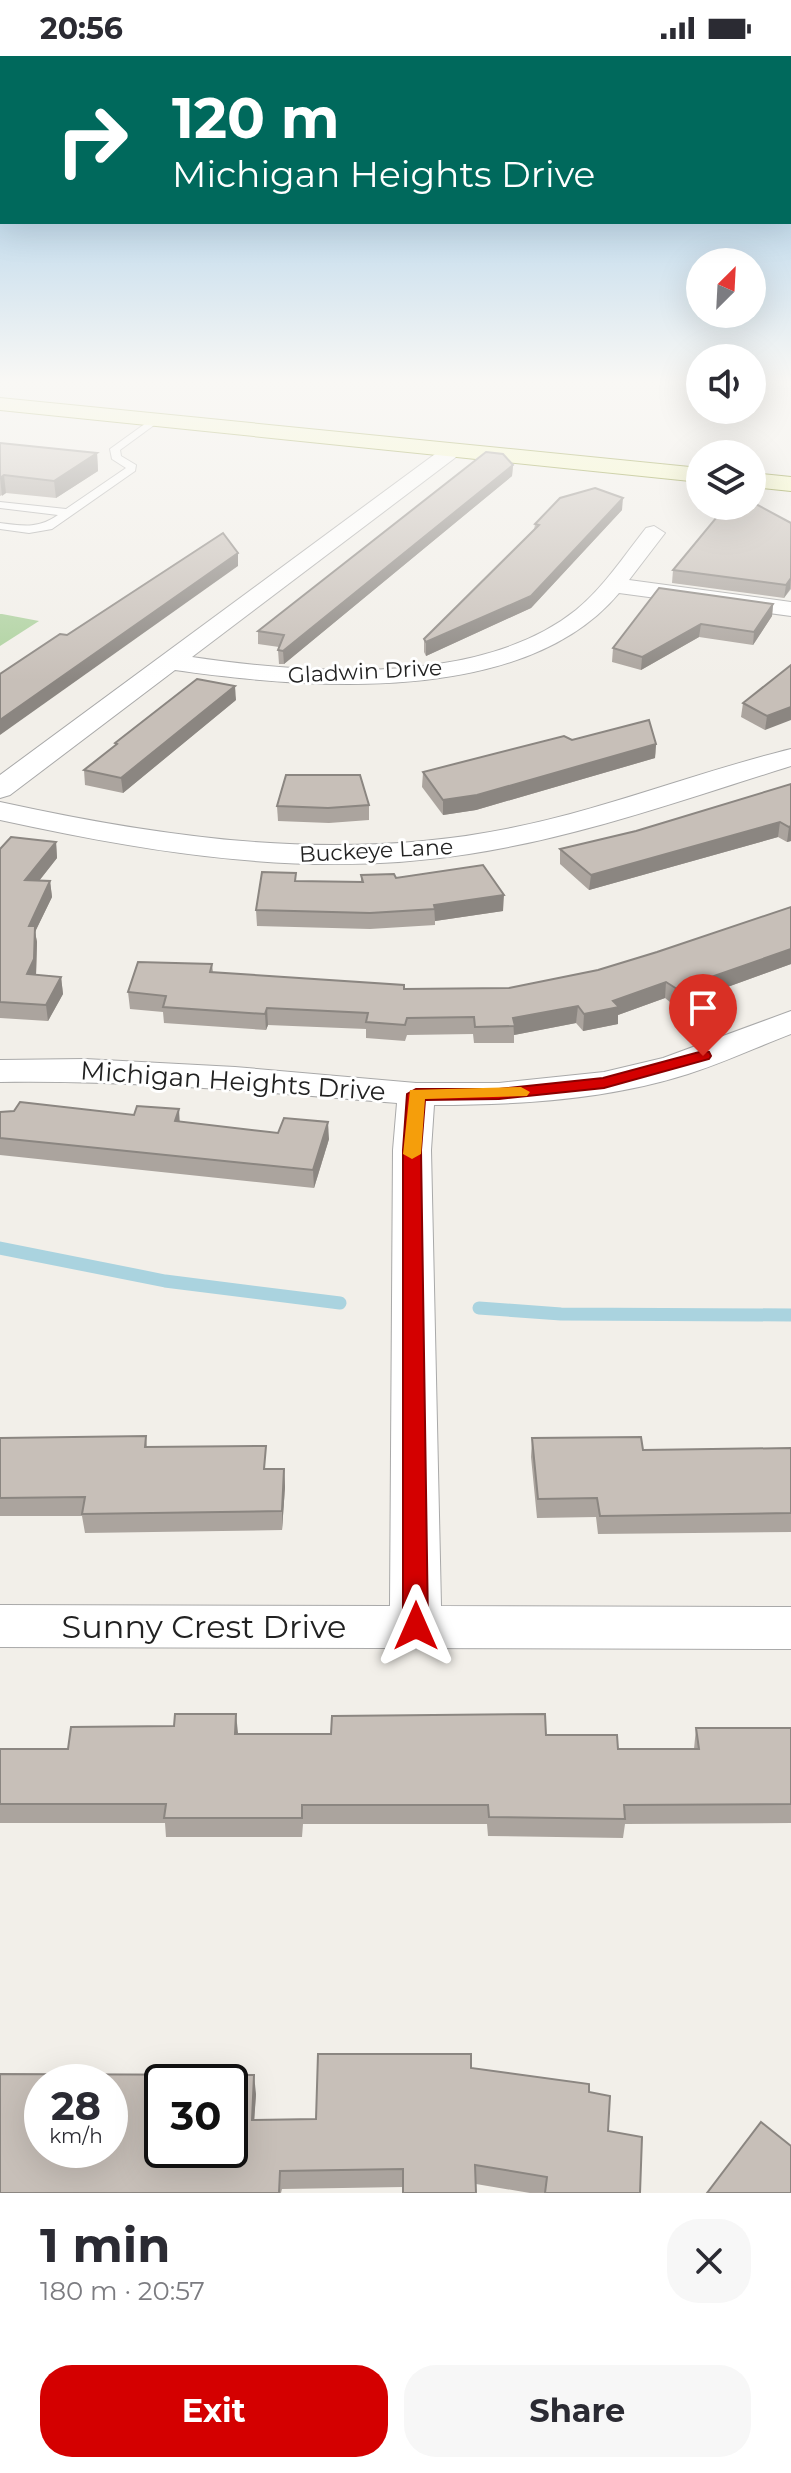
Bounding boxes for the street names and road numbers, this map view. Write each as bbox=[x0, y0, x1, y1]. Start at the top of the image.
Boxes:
street label: Gladwin Drive bbox=[287, 654, 443, 689]
street label: Buckeye Lane bbox=[298, 833, 454, 868]
street label: Michigan Heights Drive bbox=[79, 1054, 387, 1108]
street label: Sunny Crest Drive bbox=[62, 1607, 346, 1646]

